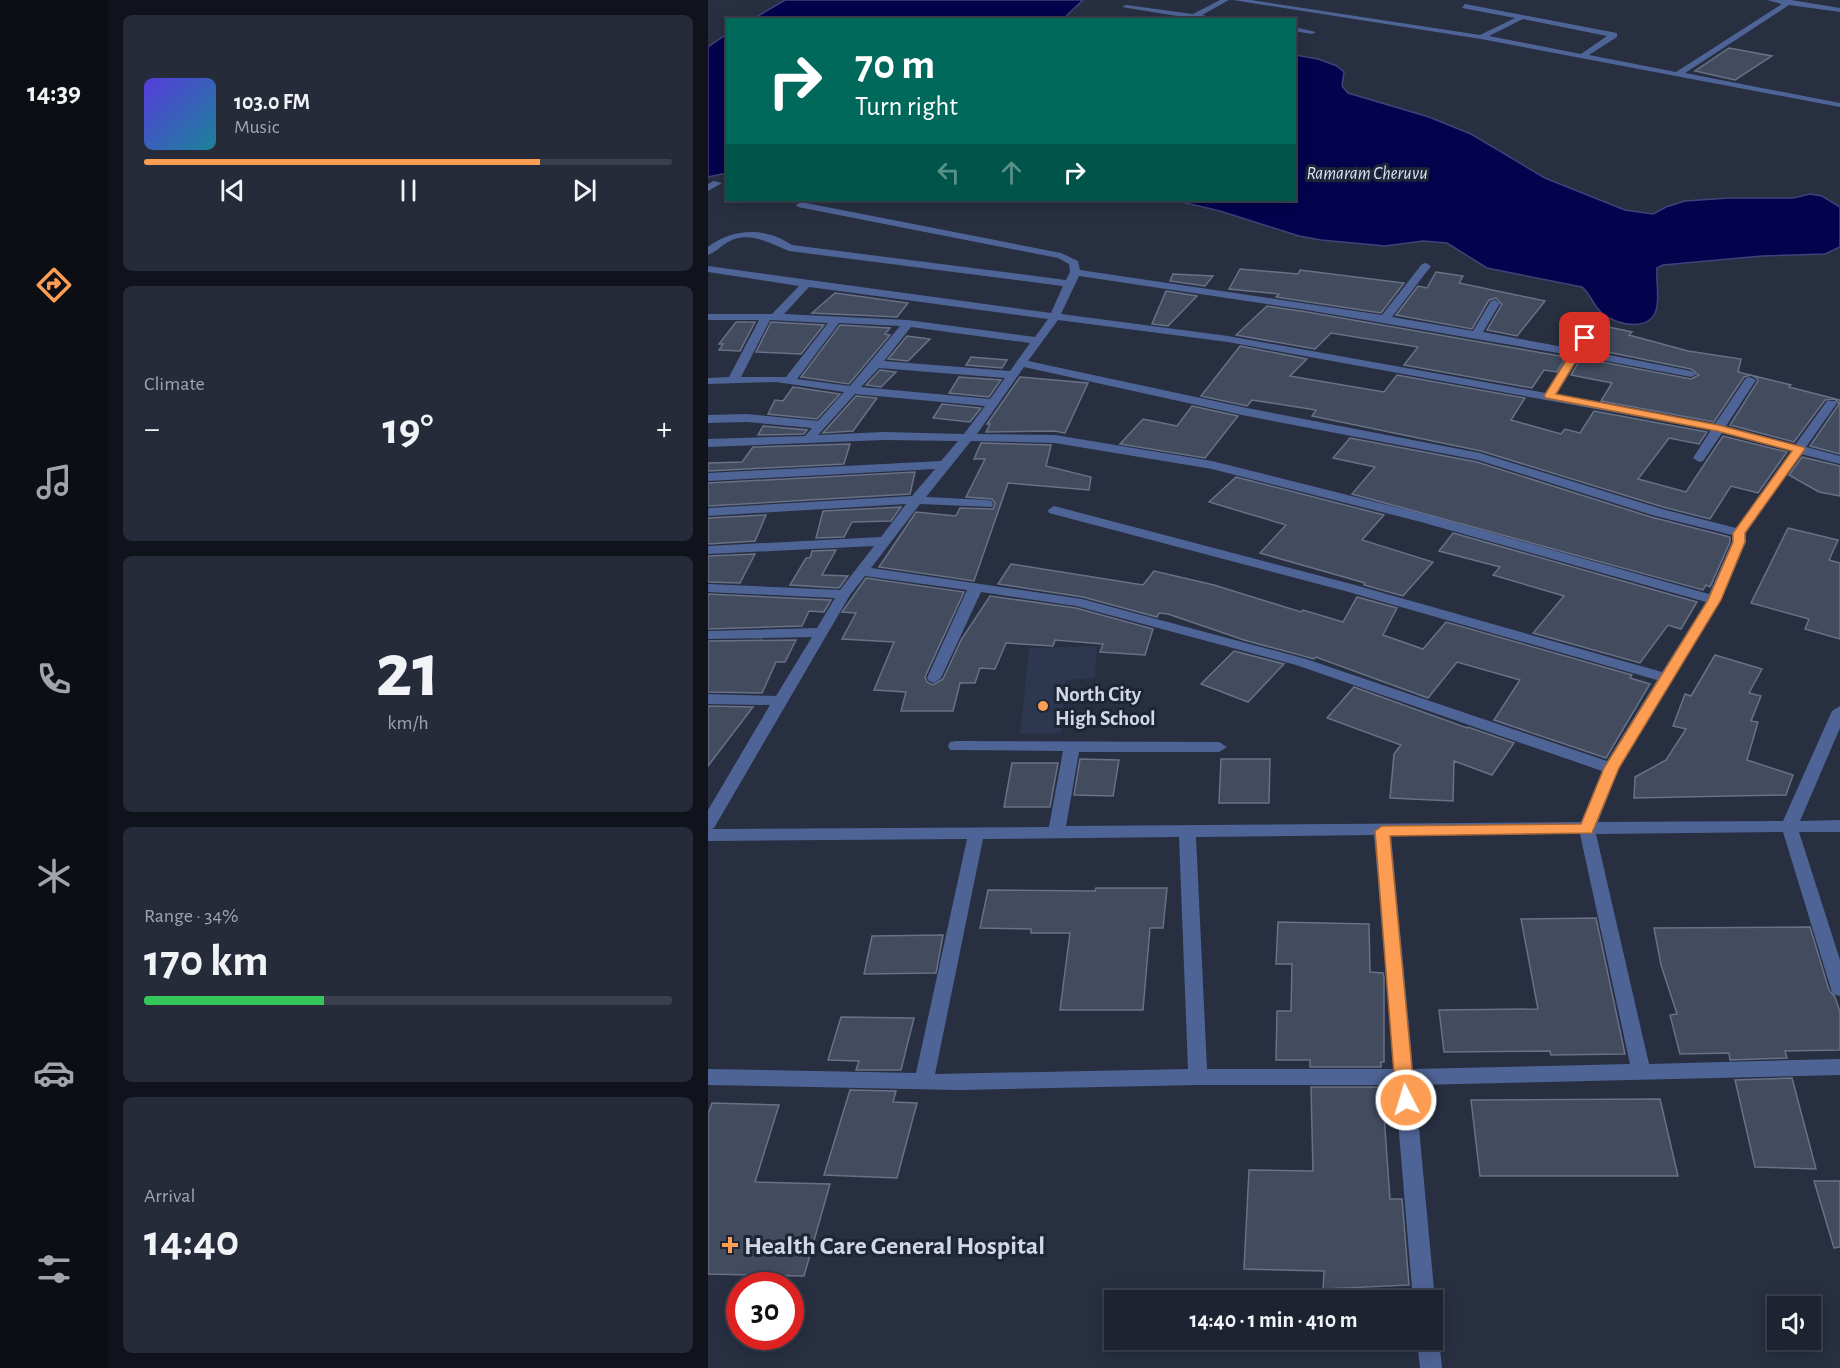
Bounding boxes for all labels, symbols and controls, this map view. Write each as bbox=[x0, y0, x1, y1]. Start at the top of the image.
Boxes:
icon: right bbox=[756, 42, 834, 120]
text: 70 m bbox=[855, 44, 935, 86]
text: 14:39 bbox=[27, 79, 81, 106]
text: 103.0 FM bbox=[234, 91, 310, 113]
text: Turn right bbox=[855, 93, 958, 120]
text: Music bbox=[234, 117, 280, 137]
icon: left bbox=[932, 156, 965, 189]
icon: ahead bbox=[995, 156, 1028, 189]
icon: right bbox=[1058, 156, 1091, 189]
water label: Ramaram Cheruvu bbox=[1306, 165, 1428, 183]
icon: previous bbox=[216, 174, 249, 207]
icon: pause bbox=[392, 174, 425, 207]
icon: next bbox=[568, 174, 601, 207]
icon: directions bbox=[33, 264, 75, 306]
pin bbox=[1559, 312, 1610, 363]
icon: arrive bbox=[1568, 321, 1601, 354]
text: Climate bbox=[144, 374, 205, 394]
text: 19° bbox=[382, 407, 434, 452]
text: − bbox=[144, 413, 160, 446]
text: + bbox=[656, 413, 672, 446]
icon: music bbox=[33, 461, 75, 503]
text: 21 bbox=[376, 633, 440, 711]
icon: phone bbox=[33, 658, 75, 700]
place label: North City High School bbox=[1055, 684, 1156, 729]
marker: North City High School bbox=[1036, 699, 1050, 713]
text: km/h bbox=[387, 713, 429, 733]
icon: climate bbox=[33, 855, 75, 897]
text: Range · 34% bbox=[144, 906, 239, 926]
text: 170 km bbox=[144, 939, 268, 984]
icon: car bbox=[33, 1052, 75, 1094]
position arrow bbox=[1374, 1068, 1438, 1132]
text: Arrival bbox=[144, 1186, 195, 1206]
text: 14:40 bbox=[144, 1219, 239, 1264]
place label: Health Care General Hospital bbox=[744, 1233, 1045, 1259]
marker: Health Care General Hospital bbox=[721, 1236, 739, 1254]
icon: filters bbox=[33, 1248, 75, 1290]
speed limit sign: 30 bbox=[726, 1272, 804, 1350]
map controls bbox=[1767, 1296, 1821, 1350]
button: sound bbox=[1767, 1296, 1821, 1350]
text: 14:40 · 1 min · 410 m bbox=[1190, 1309, 1357, 1331]

